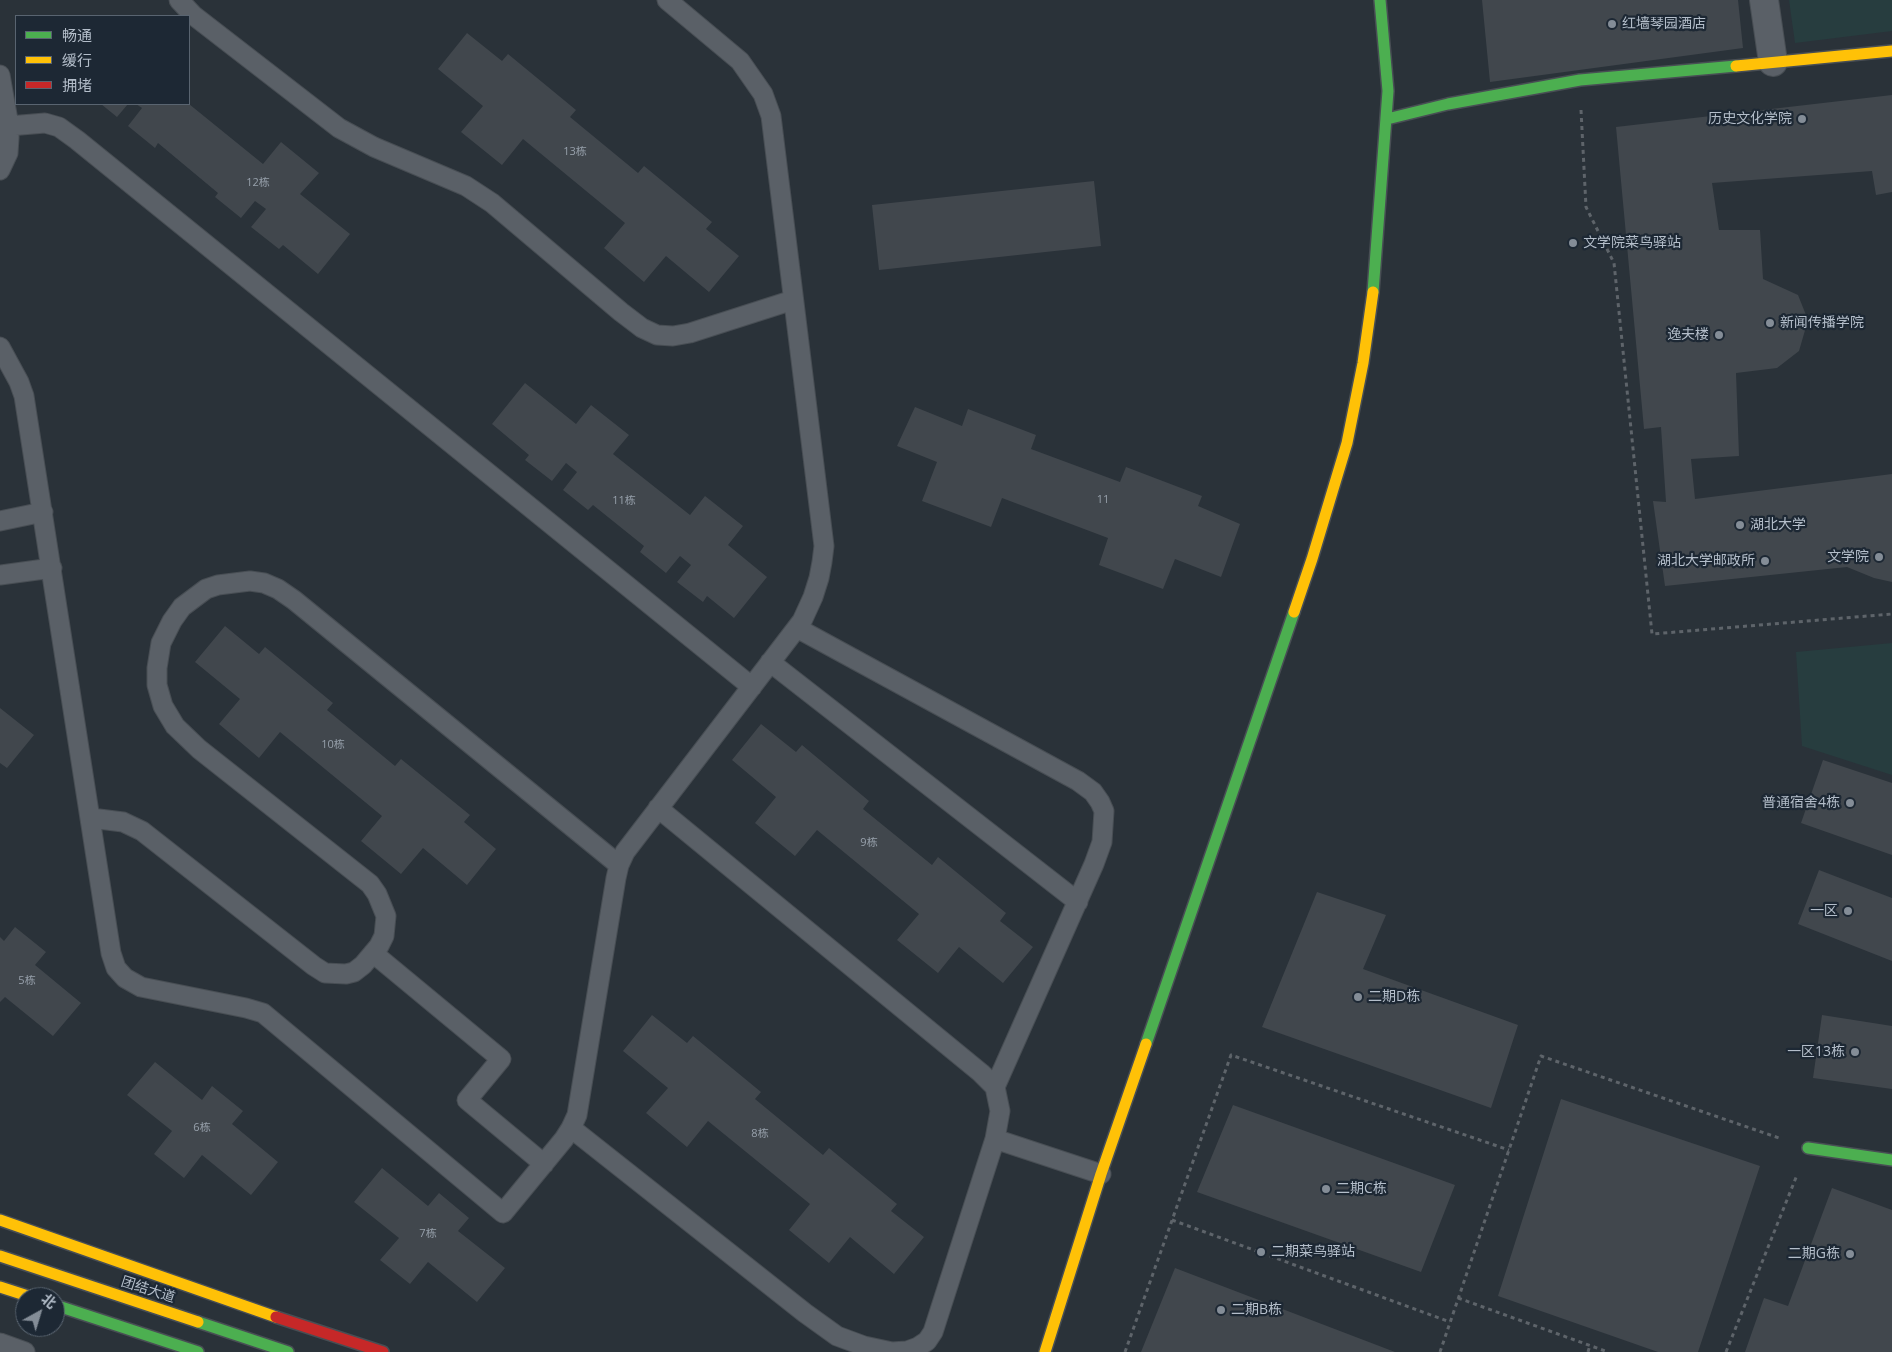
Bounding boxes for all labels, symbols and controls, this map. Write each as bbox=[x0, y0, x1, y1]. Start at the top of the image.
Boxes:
legend bbox=[15, 15, 190, 105]
place label: 红墙琴园酒店 bbox=[1622, 16, 1706, 32]
marker: 红墙琴园酒店 bbox=[1606, 18, 1618, 30]
text: 畅通 bbox=[62, 25, 92, 45]
text: 缓行 bbox=[62, 50, 92, 70]
text: 拥堵 bbox=[62, 75, 92, 95]
place label: 历史文化学院 bbox=[1708, 111, 1792, 127]
marker: 历史文化学院 bbox=[1796, 113, 1808, 125]
house number: 13栋 bbox=[563, 145, 587, 159]
house number: 12栋 bbox=[246, 176, 270, 190]
place label: 文学院菜鸟驿站 bbox=[1583, 235, 1681, 251]
marker: 文学院菜鸟驿站 bbox=[1567, 237, 1579, 249]
place label: 新闻传播学院 bbox=[1780, 315, 1864, 331]
marker: 新闻传播学院 bbox=[1764, 317, 1776, 329]
place label: 逸夫楼 bbox=[1667, 327, 1709, 343]
marker: 逸夫楼 bbox=[1713, 329, 1725, 341]
house number: 11 bbox=[1097, 493, 1109, 507]
house number: 11栋 bbox=[612, 494, 636, 508]
place label: 湖北大学 bbox=[1750, 517, 1806, 533]
marker: 湖北大学 bbox=[1734, 519, 1746, 531]
place label: 文学院 bbox=[1827, 549, 1869, 565]
marker: 文学院 bbox=[1873, 551, 1885, 563]
place label: 湖北大学邮政所 bbox=[1657, 553, 1755, 569]
marker: 湖北大学邮政所 bbox=[1759, 555, 1771, 567]
house number: 10栋 bbox=[321, 738, 345, 752]
place label: 普通宿舍4栋 bbox=[1762, 795, 1840, 811]
marker: 普通宿舍4栋 bbox=[1844, 797, 1856, 809]
house number: 9栋 bbox=[860, 836, 878, 850]
place label: 一区 bbox=[1810, 903, 1838, 919]
marker: 一区 bbox=[1842, 905, 1854, 917]
house number: 5栋 bbox=[18, 974, 36, 988]
place label: 二期D栋 bbox=[1368, 989, 1420, 1005]
marker: 二期D栋 bbox=[1352, 991, 1364, 1003]
place label: 一区13栋 bbox=[1787, 1044, 1845, 1060]
marker: 一区13栋 bbox=[1849, 1046, 1861, 1058]
house number: 6栋 bbox=[193, 1121, 211, 1135]
house number: 8栋 bbox=[751, 1127, 769, 1141]
place label: 二期C栋 bbox=[1336, 1181, 1387, 1197]
marker: 二期C栋 bbox=[1320, 1183, 1332, 1195]
house number: 7栋 bbox=[419, 1227, 437, 1241]
place label: 二期菜鸟驿站 bbox=[1271, 1244, 1355, 1260]
marker: 二期菜鸟驿站 bbox=[1255, 1246, 1267, 1258]
place label: 二期G栋 bbox=[1788, 1246, 1840, 1262]
marker: 二期G栋 bbox=[1844, 1248, 1856, 1260]
street label: 团结大道 bbox=[119, 1273, 177, 1307]
north arrow bbox=[15, 1287, 65, 1337]
text: 北 bbox=[38, 1289, 61, 1313]
place label: 二期B栋 bbox=[1231, 1302, 1282, 1318]
marker: 二期B栋 bbox=[1215, 1304, 1227, 1316]

